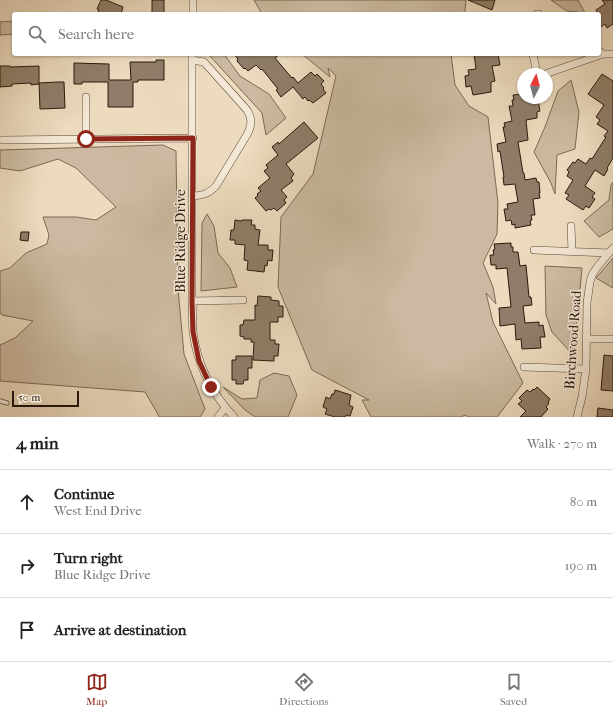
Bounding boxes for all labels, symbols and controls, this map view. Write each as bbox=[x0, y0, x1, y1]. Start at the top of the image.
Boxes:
search box bbox=[12, 12, 601, 56]
icon: search bbox=[26, 23, 48, 45]
text: Search here bbox=[58, 25, 134, 43]
north arrow bbox=[517, 68, 553, 104]
route start bbox=[77, 130, 95, 148]
street label: Blue Ridge Drive bbox=[172, 189, 189, 293]
street label: Birchwood Road bbox=[561, 290, 585, 390]
route end bbox=[202, 378, 220, 396]
scale bar bbox=[12, 389, 79, 408]
text: 50 m bbox=[18, 391, 40, 404]
text: 4 min bbox=[16, 433, 59, 453]
text: Walk · 270 m bbox=[527, 436, 597, 451]
text: Continue bbox=[54, 485, 114, 503]
icon: ahead bbox=[16, 491, 38, 513]
text: 80 m bbox=[570, 494, 597, 509]
text: West End Drive bbox=[54, 503, 142, 518]
text: Turn right bbox=[54, 549, 123, 567]
icon: right bbox=[16, 555, 38, 577]
text: 190 m bbox=[565, 558, 597, 573]
text: Blue Ridge Drive bbox=[54, 567, 151, 582]
icon: arrive bbox=[16, 619, 38, 641]
text: Arrive at destination bbox=[54, 621, 186, 639]
tab: Map bbox=[86, 671, 108, 708]
tab: Directions bbox=[279, 671, 329, 708]
tab: Saved bbox=[500, 671, 527, 708]

